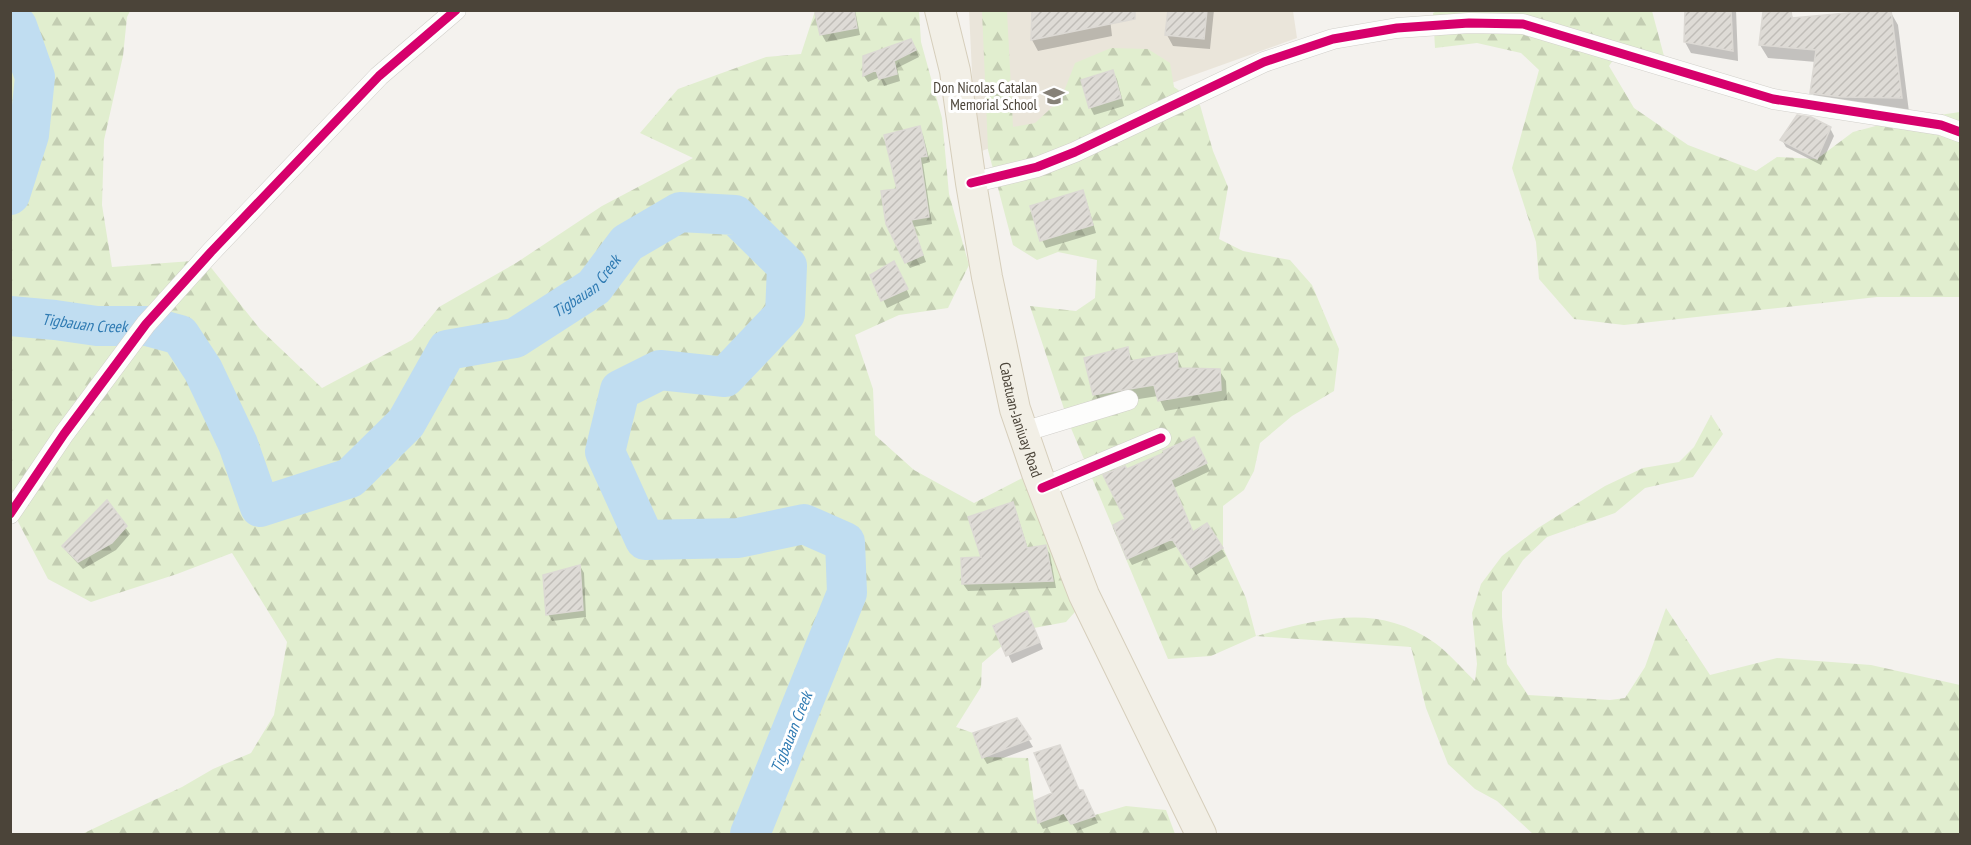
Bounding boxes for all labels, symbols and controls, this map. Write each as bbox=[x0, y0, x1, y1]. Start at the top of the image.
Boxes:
place label: Don Nicolas Catalan Memorial School bbox=[933, 78, 1037, 114]
school or university icon: Don Nicolas Catalan Memorial School bbox=[1042, 84, 1066, 108]
water label: Tigbauan Creek bbox=[548, 249, 626, 321]
water label: Tigbauan Creek bbox=[41, 309, 129, 336]
street label: Cabatuan-Janiuay Road bbox=[996, 360, 1047, 480]
water label: Tigbauan Creek bbox=[766, 687, 817, 775]

